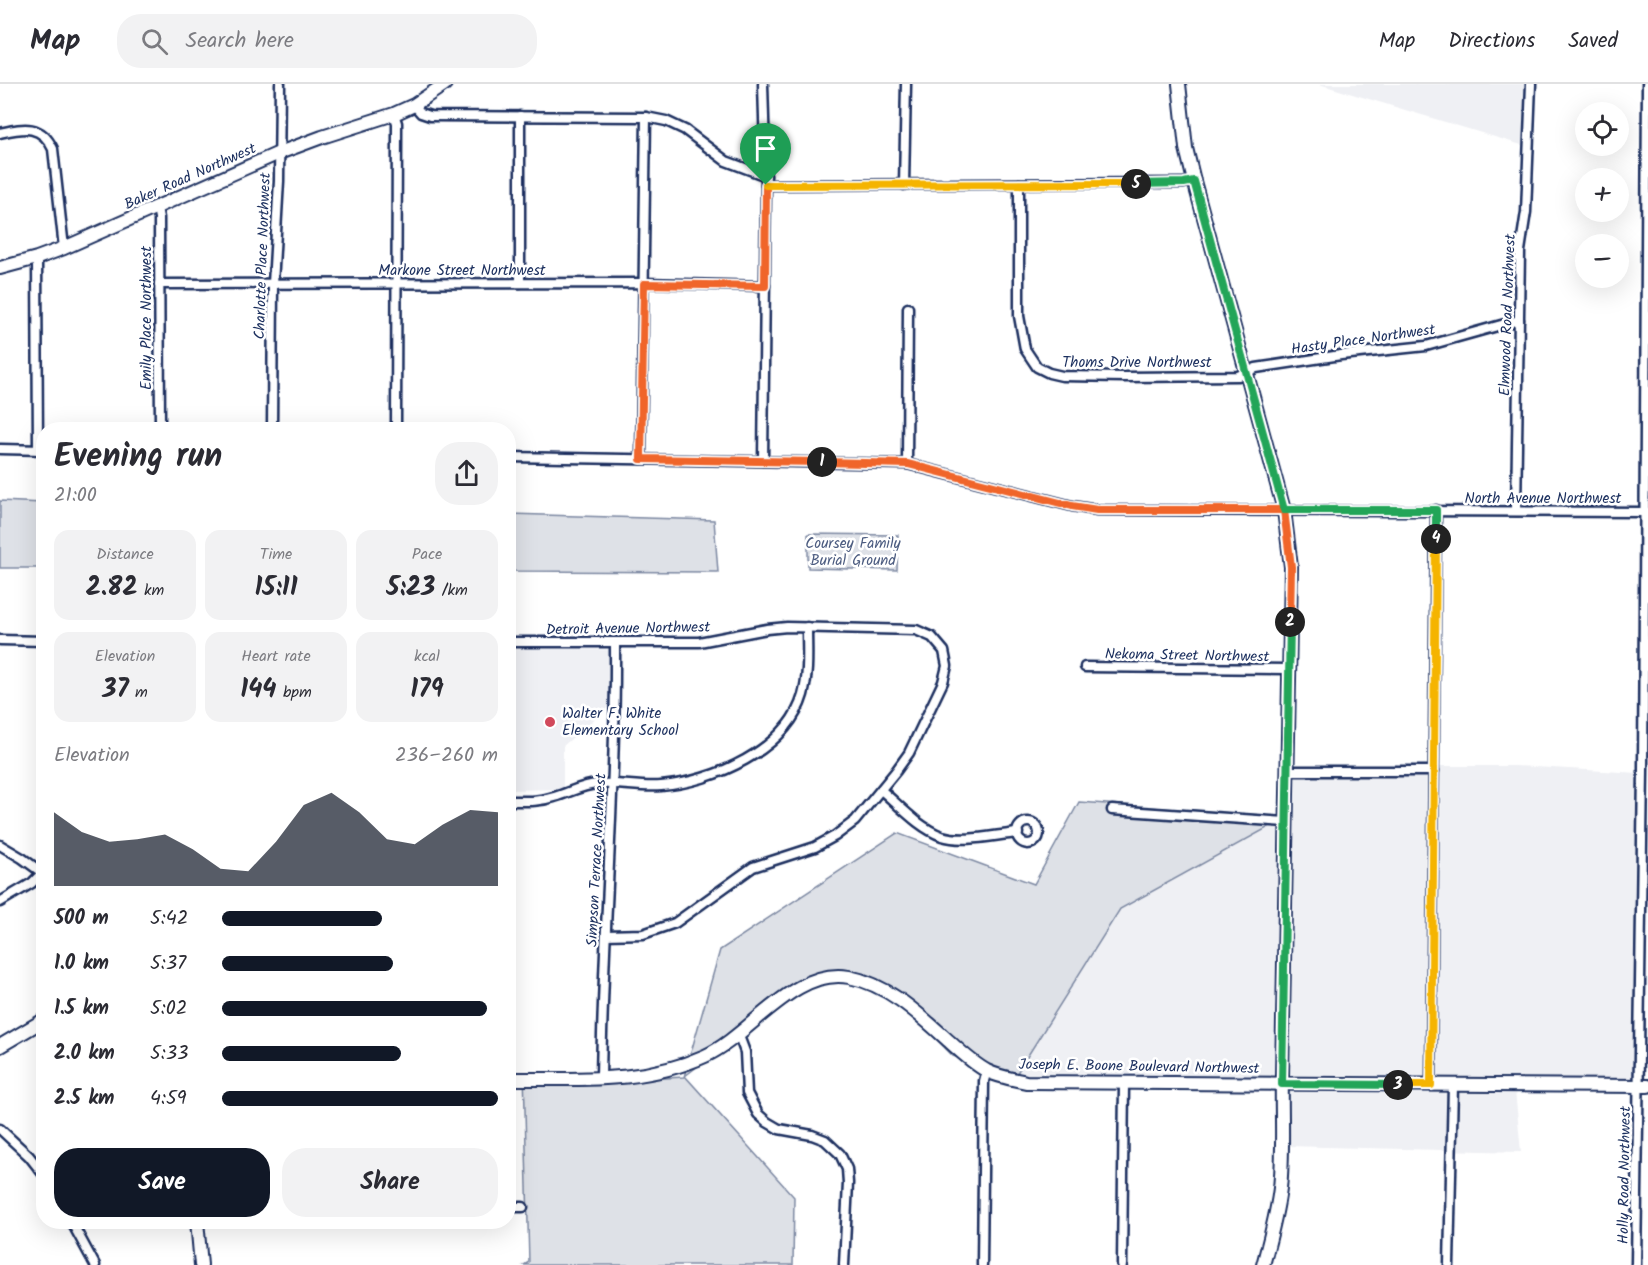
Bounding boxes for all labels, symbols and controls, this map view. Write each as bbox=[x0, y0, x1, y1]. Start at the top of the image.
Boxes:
search box bbox=[117, 14, 537, 68]
text: Map bbox=[30, 19, 81, 64]
text: Search here bbox=[186, 24, 294, 59]
icon: search bbox=[138, 25, 171, 58]
text: Map bbox=[1379, 25, 1415, 58]
text: Directions bbox=[1448, 25, 1535, 58]
text: Saved bbox=[1568, 25, 1618, 58]
map controls bbox=[1575, 102, 1629, 288]
button: locate bbox=[1575, 102, 1629, 156]
pin bbox=[740, 123, 791, 185]
icon: arrive bbox=[749, 132, 782, 165]
street label: Baker Road Northwest bbox=[121, 137, 260, 217]
button: + bbox=[1575, 168, 1629, 222]
pin: 5 bbox=[1121, 169, 1151, 199]
text: 5 bbox=[1132, 171, 1140, 196]
street label: Charlotte Place Northwest bbox=[248, 172, 278, 340]
street label: Elmwood Road Northwest bbox=[1493, 233, 1523, 397]
button: − bbox=[1575, 234, 1629, 288]
street label: Emily Place Northwest bbox=[135, 246, 159, 390]
street label: Markone Street Northwest bbox=[378, 259, 546, 283]
street label: Hasty Place Northwest bbox=[1289, 318, 1437, 362]
street label: Thoms Drive Northwest bbox=[1062, 351, 1212, 375]
text: Evening run bbox=[54, 431, 222, 484]
button: share bbox=[435, 442, 498, 505]
pin: 1 bbox=[807, 447, 837, 477]
text: 1 bbox=[820, 449, 824, 474]
text: 21:00 bbox=[54, 480, 97, 512]
street label: North Avenue Northwest bbox=[1465, 487, 1622, 511]
pin: 4 bbox=[1421, 524, 1451, 554]
text: 4 bbox=[1432, 526, 1440, 551]
park label: Coursey Family Burial Ground bbox=[805, 532, 902, 573]
text: Distance bbox=[96, 542, 154, 567]
text: Time bbox=[260, 542, 292, 567]
text: Pace bbox=[412, 542, 442, 567]
text: 2.82 bbox=[86, 567, 138, 609]
text: 15:11 bbox=[254, 567, 298, 609]
text: 5:23 bbox=[386, 567, 435, 609]
text: km bbox=[138, 578, 164, 603]
text: /km bbox=[435, 578, 468, 603]
pin: 2 bbox=[1275, 607, 1305, 637]
text: 2 bbox=[1285, 609, 1295, 634]
street label: Detroit Avenue Northwest bbox=[546, 616, 711, 642]
street label: Nekoma Street Northwest bbox=[1104, 643, 1270, 669]
text: Elevation bbox=[95, 644, 155, 669]
text: Heart rate bbox=[241, 644, 311, 669]
text: kcal bbox=[414, 644, 440, 669]
text: 37 bbox=[102, 669, 129, 711]
text: 144 bbox=[240, 669, 277, 711]
text: 179 bbox=[410, 669, 444, 711]
text: m bbox=[129, 680, 148, 705]
text: bpm bbox=[277, 680, 312, 705]
place label: Walter F. White Elementary School bbox=[562, 702, 679, 743]
marker: Walter F. White Elementary School bbox=[543, 715, 557, 729]
text: Elevation bbox=[54, 740, 130, 772]
text: 236–260 m bbox=[395, 740, 498, 772]
street label: Simpson Terrace Northwest bbox=[580, 772, 614, 947]
text: 500 m bbox=[54, 903, 109, 935]
text: 5:42 bbox=[150, 903, 188, 935]
text: 1.0 km bbox=[54, 948, 109, 980]
text: 5:37 bbox=[150, 948, 186, 980]
text: 1.5 km bbox=[54, 993, 109, 1025]
text: 5:02 bbox=[150, 993, 187, 1025]
text: 2.0 km bbox=[54, 1038, 115, 1070]
text: 5:33 bbox=[150, 1038, 189, 1070]
street label: Joseph E. Boone Boulevard Northwest bbox=[1018, 1053, 1260, 1081]
pin: 3 bbox=[1383, 1070, 1413, 1100]
text: 3 bbox=[1394, 1072, 1402, 1097]
text: 2.5 km bbox=[54, 1083, 114, 1115]
text: 4:59 bbox=[150, 1083, 186, 1115]
street label: Holly Road Northwest bbox=[1612, 1106, 1638, 1244]
button: Save bbox=[54, 1148, 270, 1217]
button: Share bbox=[282, 1148, 498, 1217]

